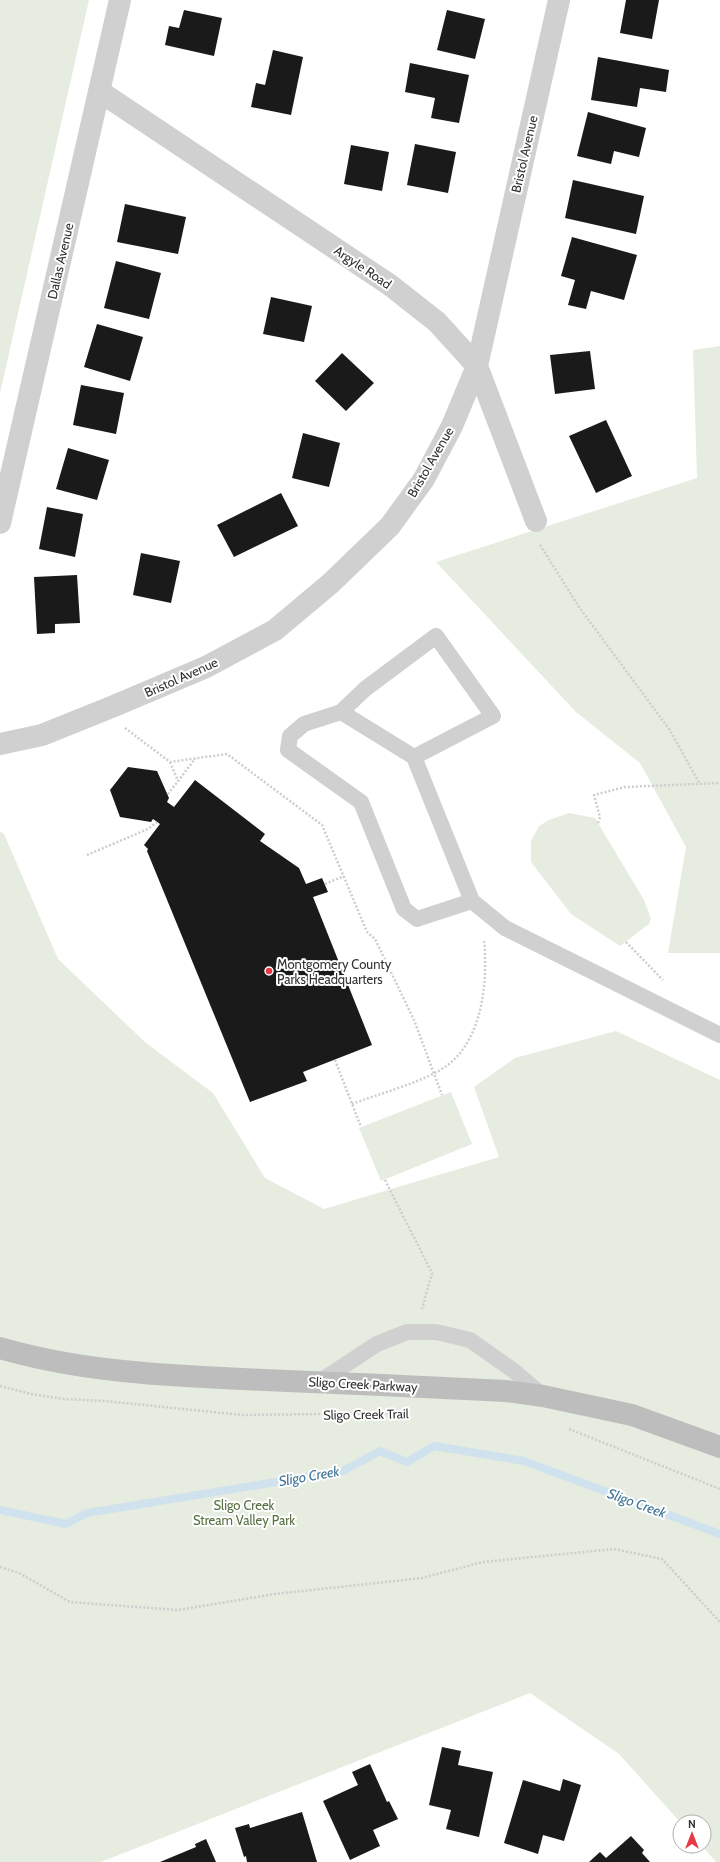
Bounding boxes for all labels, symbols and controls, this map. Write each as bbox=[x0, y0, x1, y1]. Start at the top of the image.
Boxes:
street label: Bristol Avenue bbox=[507, 114, 541, 194]
street label: Dallas Avenue bbox=[43, 221, 77, 301]
street label: Argyle Road bbox=[331, 242, 395, 292]
street label: Bristol Avenue bbox=[403, 424, 457, 500]
street label: Bristol Avenue bbox=[142, 654, 220, 700]
place label: Montgomery County Parks Headquarters bbox=[277, 956, 392, 987]
marker: Montgomery County Parks Headquarters bbox=[264, 966, 274, 976]
street label: Sligo Creek Parkway bbox=[308, 1373, 418, 1395]
street label: Sligo Creek Trail bbox=[323, 1405, 409, 1423]
water label: Sligo Creek bbox=[277, 1462, 342, 1490]
water label: Sligo Creek bbox=[605, 1484, 670, 1522]
park label: Sligo Creek Stream Valley Park bbox=[193, 1497, 295, 1528]
north arrow bbox=[672, 1814, 712, 1854]
text: N bbox=[688, 1817, 696, 1831]

